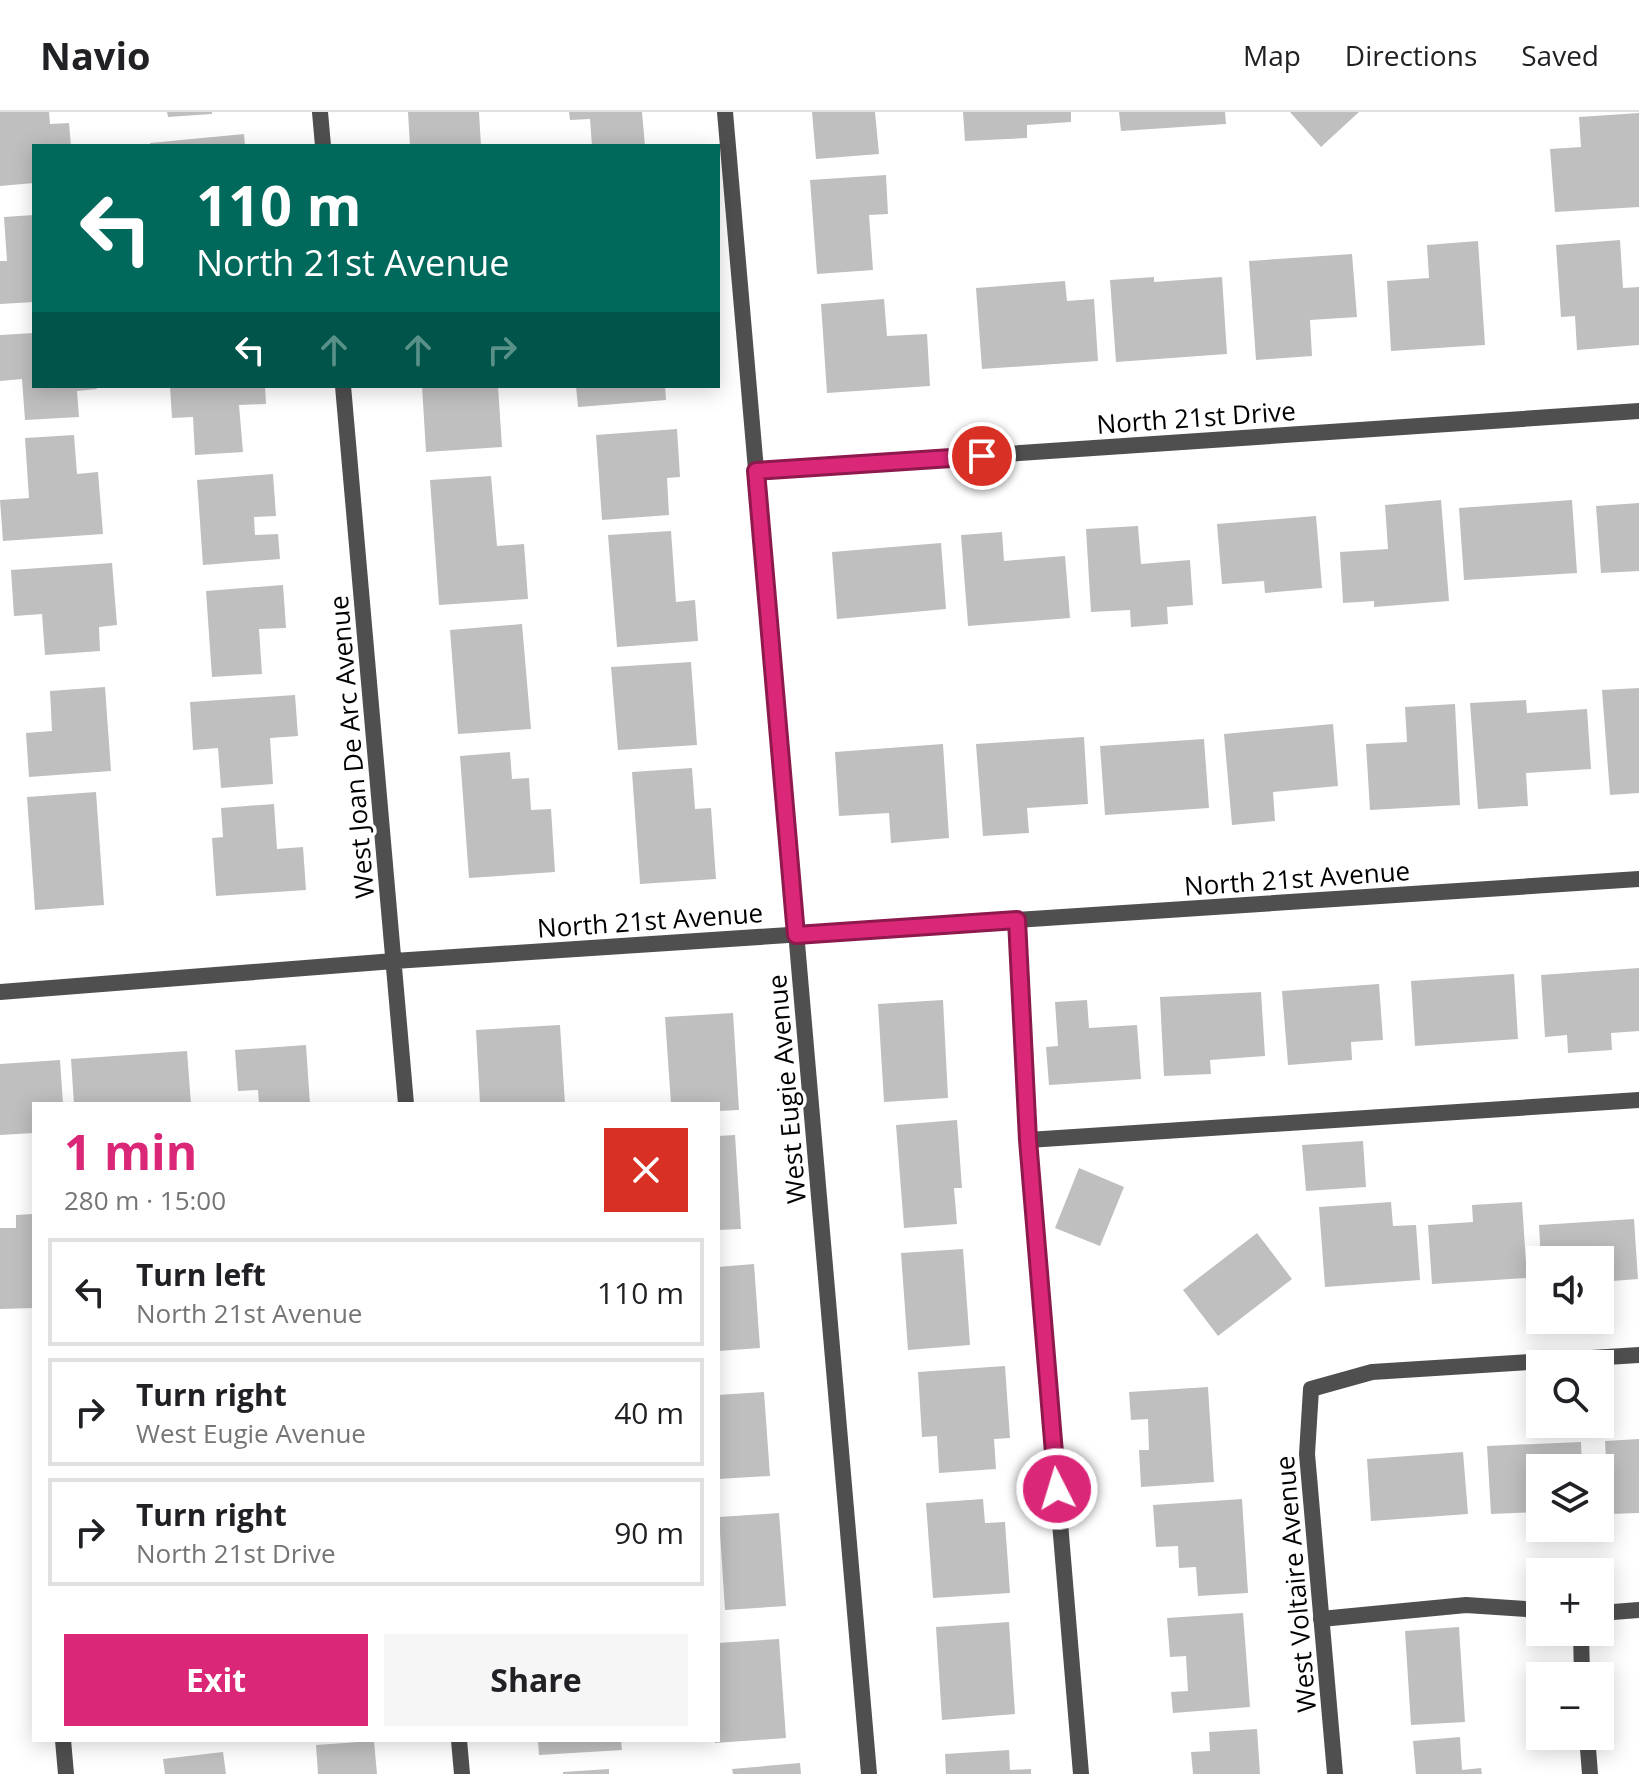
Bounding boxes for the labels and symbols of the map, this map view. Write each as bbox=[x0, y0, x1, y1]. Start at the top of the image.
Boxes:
street label: North 21st Drive bbox=[1095, 392, 1297, 442]
pin bbox=[948, 422, 1016, 490]
street label: West Joan De Arc Avenue bbox=[320, 594, 382, 900]
street label: North 21st Avenue bbox=[1183, 852, 1411, 904]
street label: North 21st Avenue bbox=[536, 894, 764, 946]
street label: West Eugie Avenue bbox=[758, 973, 814, 1205]
position arrow bbox=[1015, 1447, 1099, 1531]
street label: West Voltaire Avenue bbox=[1266, 1454, 1324, 1714]

